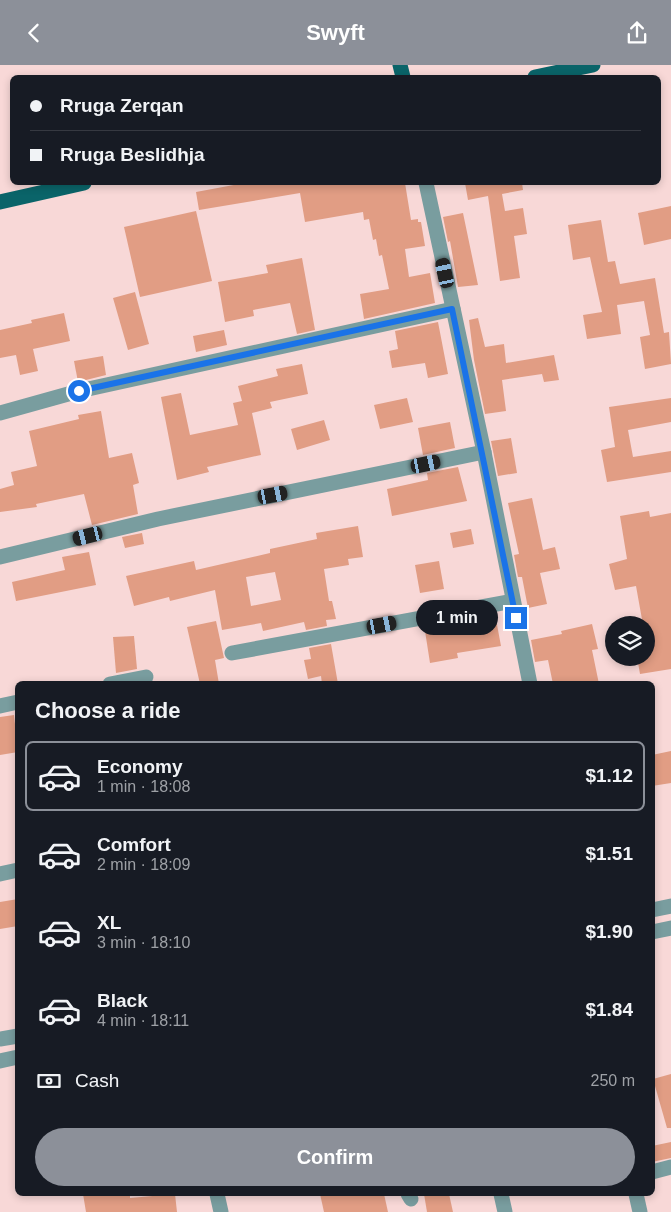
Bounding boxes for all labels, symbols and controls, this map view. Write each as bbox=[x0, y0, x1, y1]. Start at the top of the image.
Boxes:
icon: back bbox=[20, 19, 48, 47]
icon: share bbox=[623, 19, 651, 47]
text: Swyft bbox=[306, 20, 365, 45]
text: Rruga Zerqan bbox=[60, 95, 184, 116]
text: Rruga Beslidhja bbox=[60, 144, 205, 165]
car bbox=[434, 257, 455, 289]
route start bbox=[68, 380, 90, 402]
car bbox=[409, 454, 442, 474]
car bbox=[256, 485, 289, 505]
car bbox=[71, 525, 104, 547]
callout: 1 min bbox=[416, 601, 498, 635]
route end bbox=[505, 607, 527, 629]
text: 1 min bbox=[436, 609, 478, 626]
car bbox=[365, 615, 398, 635]
map controls bbox=[605, 616, 655, 666]
button: layers bbox=[605, 616, 655, 666]
text: Choose a ride bbox=[35, 698, 180, 723]
icon: car bbox=[37, 754, 82, 799]
text: Economy bbox=[97, 756, 183, 777]
text: $1.12 bbox=[585, 765, 633, 786]
text: 1 min · 18:08 bbox=[97, 778, 190, 795]
icon: car bbox=[37, 832, 82, 877]
text: Comfort bbox=[97, 834, 171, 855]
text: $1.51 bbox=[585, 843, 633, 864]
text: 2 min · 18:09 bbox=[97, 856, 190, 873]
icon: car bbox=[37, 910, 82, 955]
text: XL bbox=[97, 912, 121, 933]
text: $1.90 bbox=[585, 921, 633, 942]
text: 3 min · 18:10 bbox=[97, 934, 190, 951]
icon: car bbox=[37, 988, 82, 1033]
text: Black bbox=[97, 990, 148, 1011]
text: $1.84 bbox=[585, 999, 633, 1020]
text: 4 min · 18:11 bbox=[97, 1012, 189, 1029]
icon: cash bbox=[35, 1067, 63, 1095]
text: Cash bbox=[75, 1070, 119, 1091]
text: 250 m bbox=[591, 1072, 635, 1089]
button: Confirm bbox=[35, 1128, 635, 1186]

